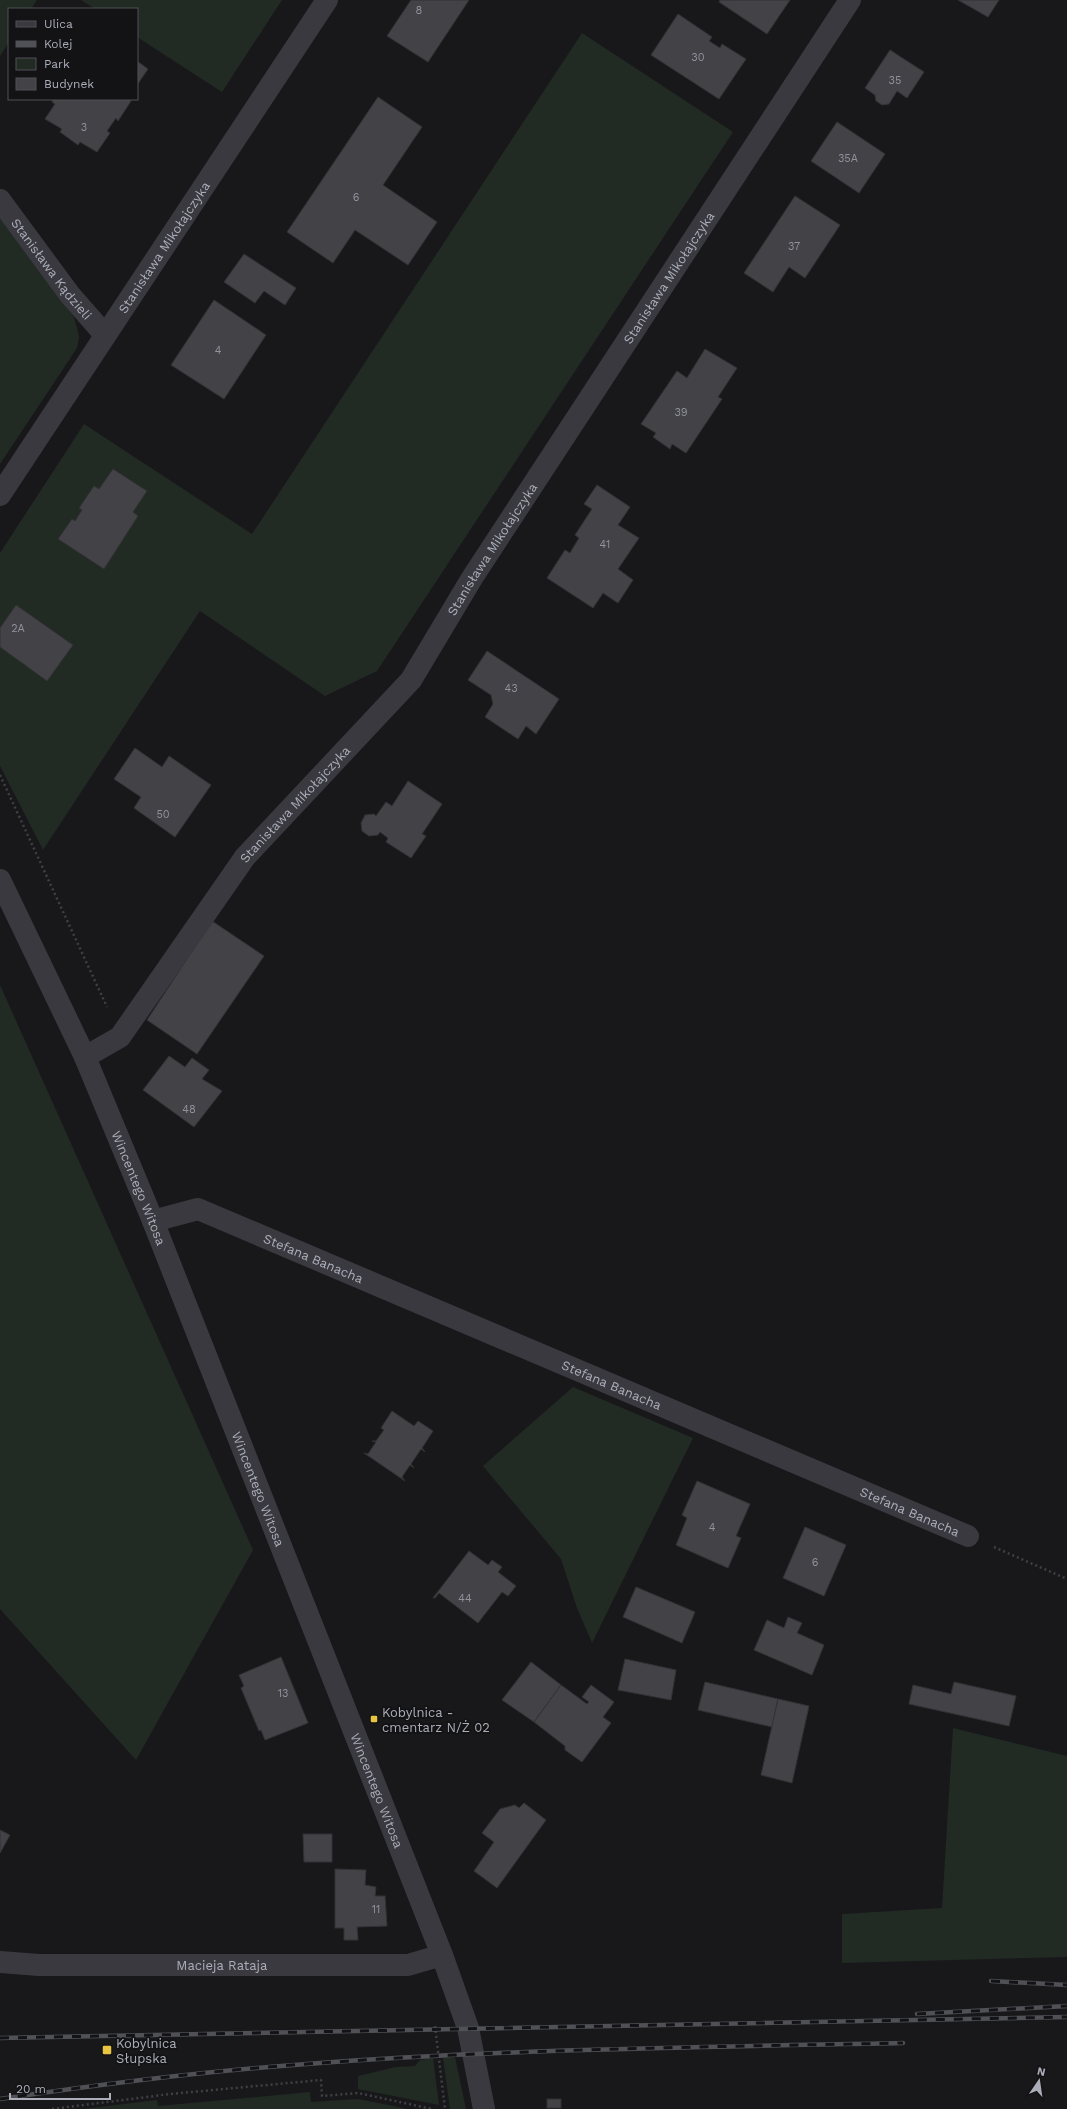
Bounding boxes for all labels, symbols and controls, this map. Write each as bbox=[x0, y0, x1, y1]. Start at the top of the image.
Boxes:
house number: 8 bbox=[416, 4, 423, 17]
legend bbox=[8, 8, 138, 100]
text: Ulica bbox=[44, 17, 73, 31]
text: Kolej bbox=[44, 37, 72, 51]
house number: 30 bbox=[691, 51, 705, 64]
text: Park bbox=[44, 57, 70, 71]
house number: 35 bbox=[889, 74, 901, 87]
text: Budynek bbox=[44, 77, 94, 91]
house number: 3 bbox=[81, 121, 87, 134]
house number: 35A bbox=[838, 152, 858, 165]
street label: Stanisława Mikołajczyka bbox=[115, 178, 213, 316]
house number: 6 bbox=[353, 191, 360, 204]
street label: Stanisława Mikołajczyka bbox=[620, 208, 717, 346]
street label: Stanisława Kądzieli bbox=[8, 215, 95, 322]
house number: 37 bbox=[788, 240, 800, 253]
house number: 4 bbox=[215, 344, 222, 357]
house number: 39 bbox=[674, 406, 688, 419]
street label: Stanisława Mikołajczyka bbox=[444, 479, 540, 618]
house number: 41 bbox=[600, 538, 610, 551]
house number: 2A bbox=[11, 622, 25, 635]
house number: 43 bbox=[504, 682, 518, 695]
street label: Stanisława Mikołajczyka bbox=[236, 742, 353, 865]
house number: 50 bbox=[156, 808, 170, 821]
house number: 48 bbox=[182, 1103, 196, 1116]
street label: Wincentego Witosa bbox=[109, 1129, 169, 1248]
street label: Stefana Banacha bbox=[261, 1230, 366, 1286]
street label: Stefana Banacha bbox=[560, 1357, 664, 1413]
street label: Wincentego Witosa bbox=[229, 1430, 288, 1549]
street label: Stefana Banacha bbox=[858, 1484, 963, 1539]
house number: 4 bbox=[709, 1521, 716, 1534]
house number: 6 bbox=[812, 1556, 819, 1569]
house number: 44 bbox=[458, 1592, 472, 1605]
house number: 13 bbox=[278, 1687, 288, 1700]
place label: Kobylnica - cmentarz N/Ż 02 bbox=[382, 1705, 490, 1735]
marker: Kobylnica - cmentarz N/Ż 02 bbox=[369, 1714, 379, 1724]
street label: Wincentego Witosa bbox=[348, 1731, 407, 1851]
house number: 11 bbox=[372, 1903, 380, 1916]
street label: Macieja Rataja bbox=[176, 1958, 268, 1973]
place label: Kobylnica Słupska bbox=[116, 2036, 177, 2066]
marker: Kobylnica Słupska bbox=[101, 2044, 113, 2056]
north arrow bbox=[1019, 2061, 1059, 2101]
text: N bbox=[1036, 2064, 1047, 2079]
scale bar bbox=[10, 2075, 110, 2101]
text: 20 m bbox=[16, 2082, 46, 2096]

